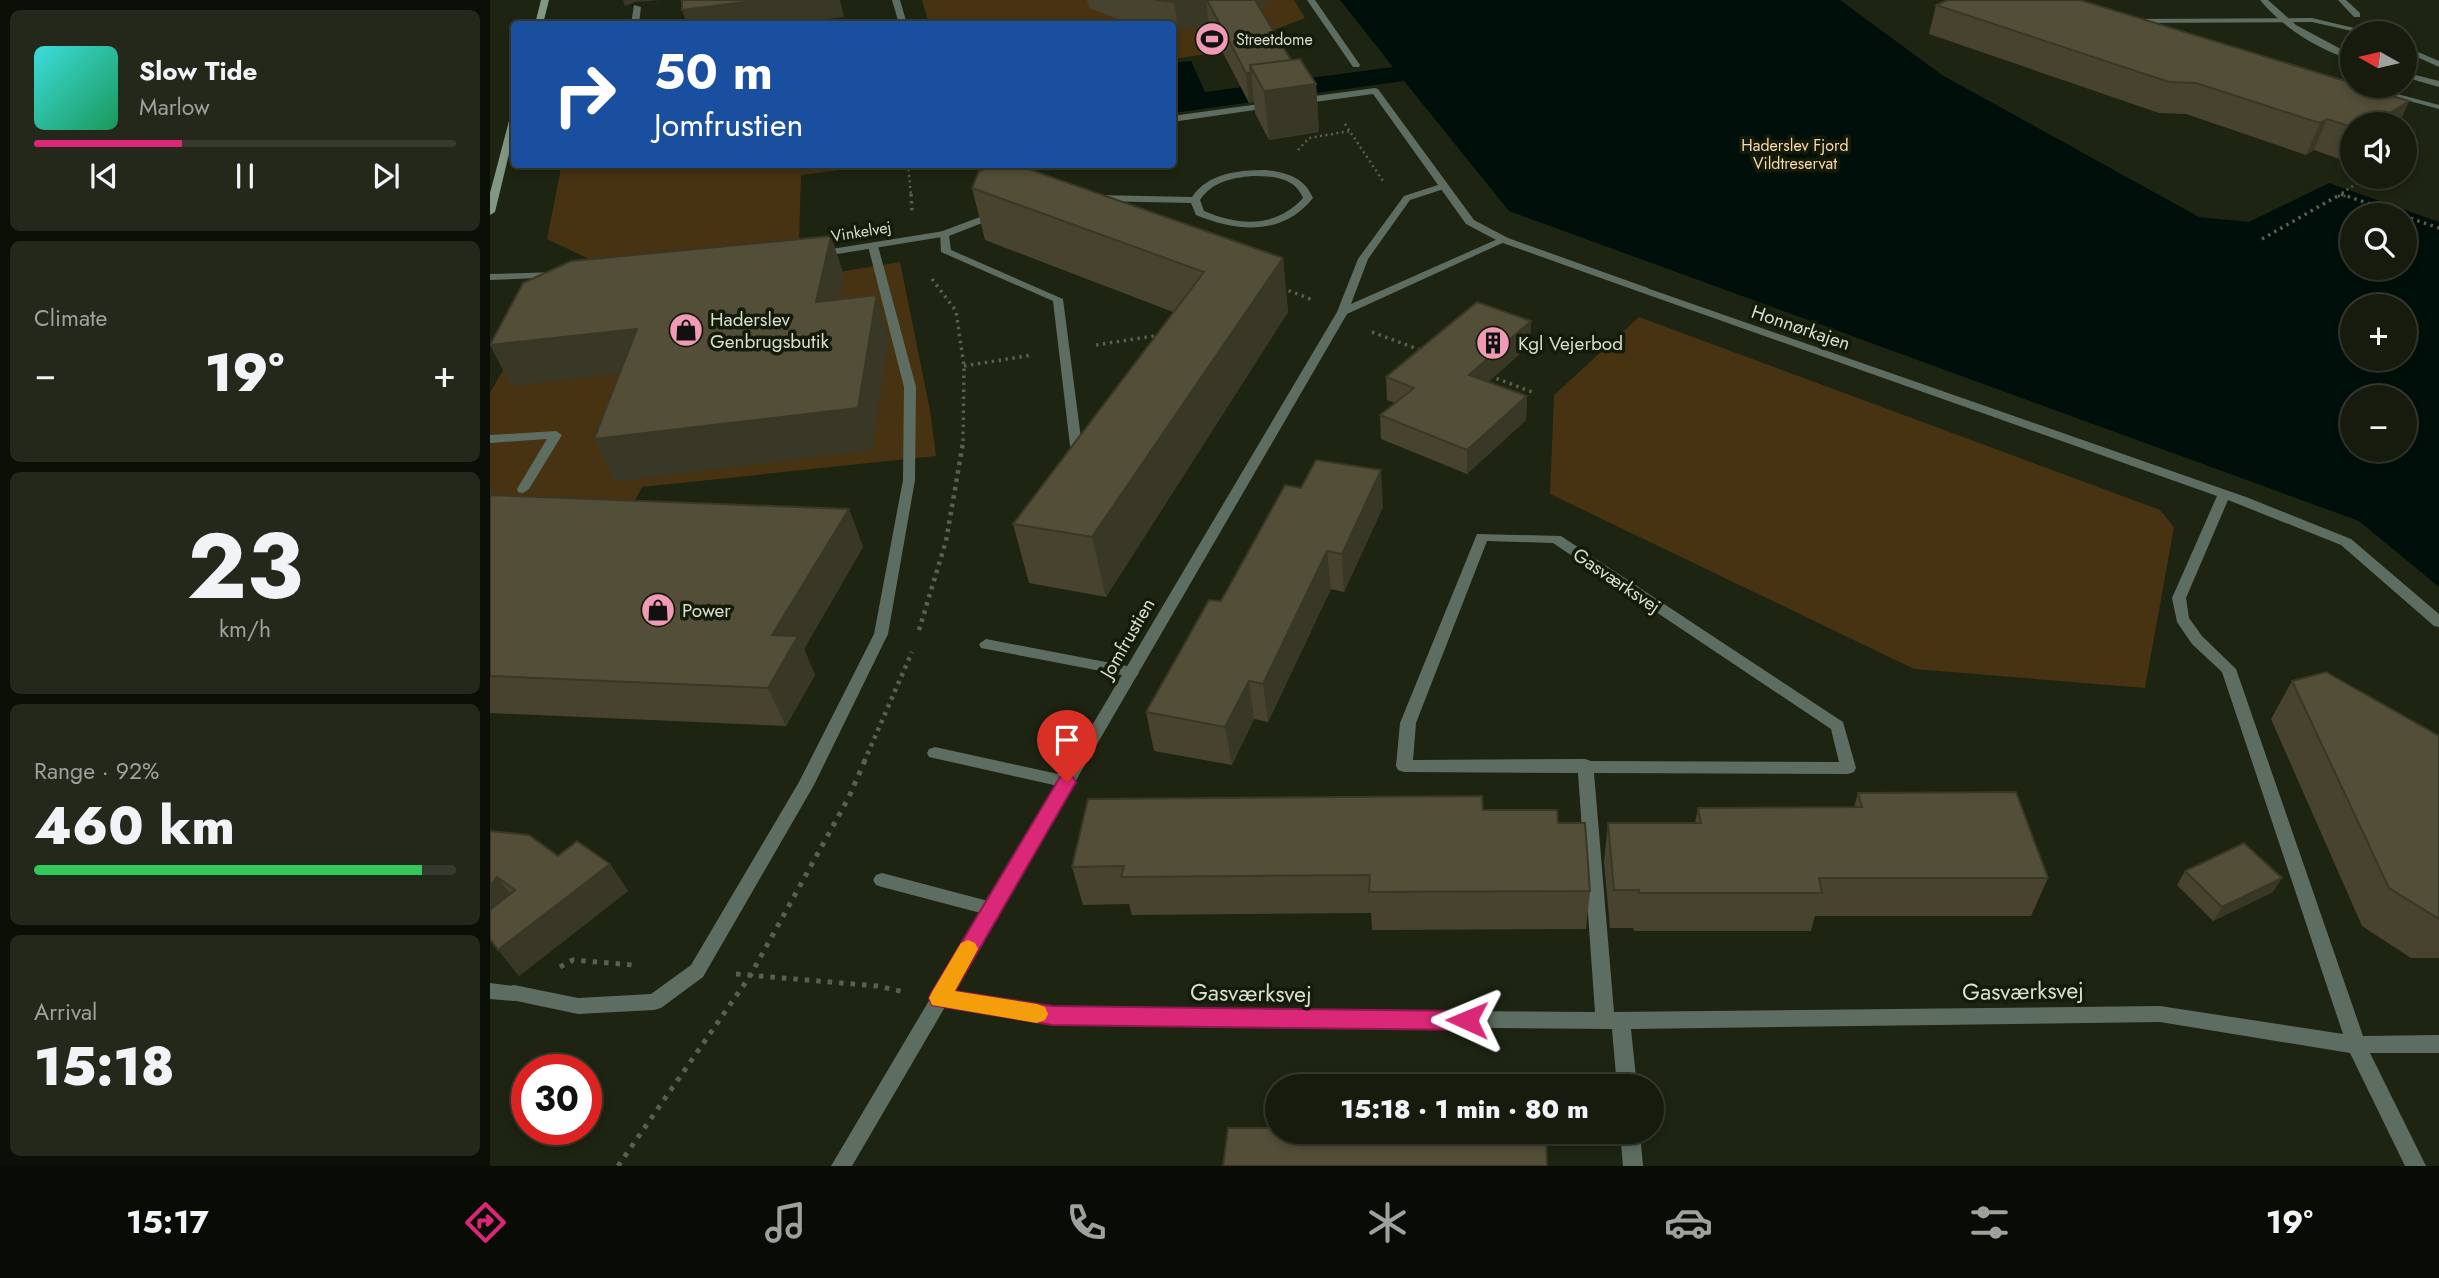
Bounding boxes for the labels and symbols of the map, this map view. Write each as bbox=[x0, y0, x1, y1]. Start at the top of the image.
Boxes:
sports icon: Streetdome bbox=[1193, 20, 1231, 58]
north arrow bbox=[2340, 21, 2417, 98]
place label: Streetdome bbox=[1236, 28, 1313, 51]
park label: Haderslev Fjord Vildtreservat bbox=[1741, 134, 1849, 175]
street label: Vinkelvej bbox=[829, 215, 893, 248]
street label: Honnørkajen bbox=[1748, 298, 1854, 357]
place label: Haderslev Genbrugsbutik bbox=[710, 306, 830, 355]
shop icon: Haderslev Genbrugsbutik bbox=[667, 311, 705, 349]
building icon: Kgl Vejerbod bbox=[1474, 324, 1512, 362]
place label: Kgl Vejerbod bbox=[1518, 330, 1623, 357]
street label: Gasværksvej bbox=[1568, 541, 1666, 620]
shop icon: Power bbox=[639, 591, 677, 629]
street label: Jomfrustien bbox=[1092, 593, 1161, 686]
place label: Power bbox=[682, 597, 731, 624]
pin bbox=[1037, 710, 1097, 782]
street label: Gasværksvej bbox=[1962, 973, 2084, 1009]
street label: Gasværksvej bbox=[1190, 975, 1312, 1011]
position arrow bbox=[1430, 983, 1504, 1057]
speed limit sign: 30 bbox=[511, 1054, 602, 1145]

